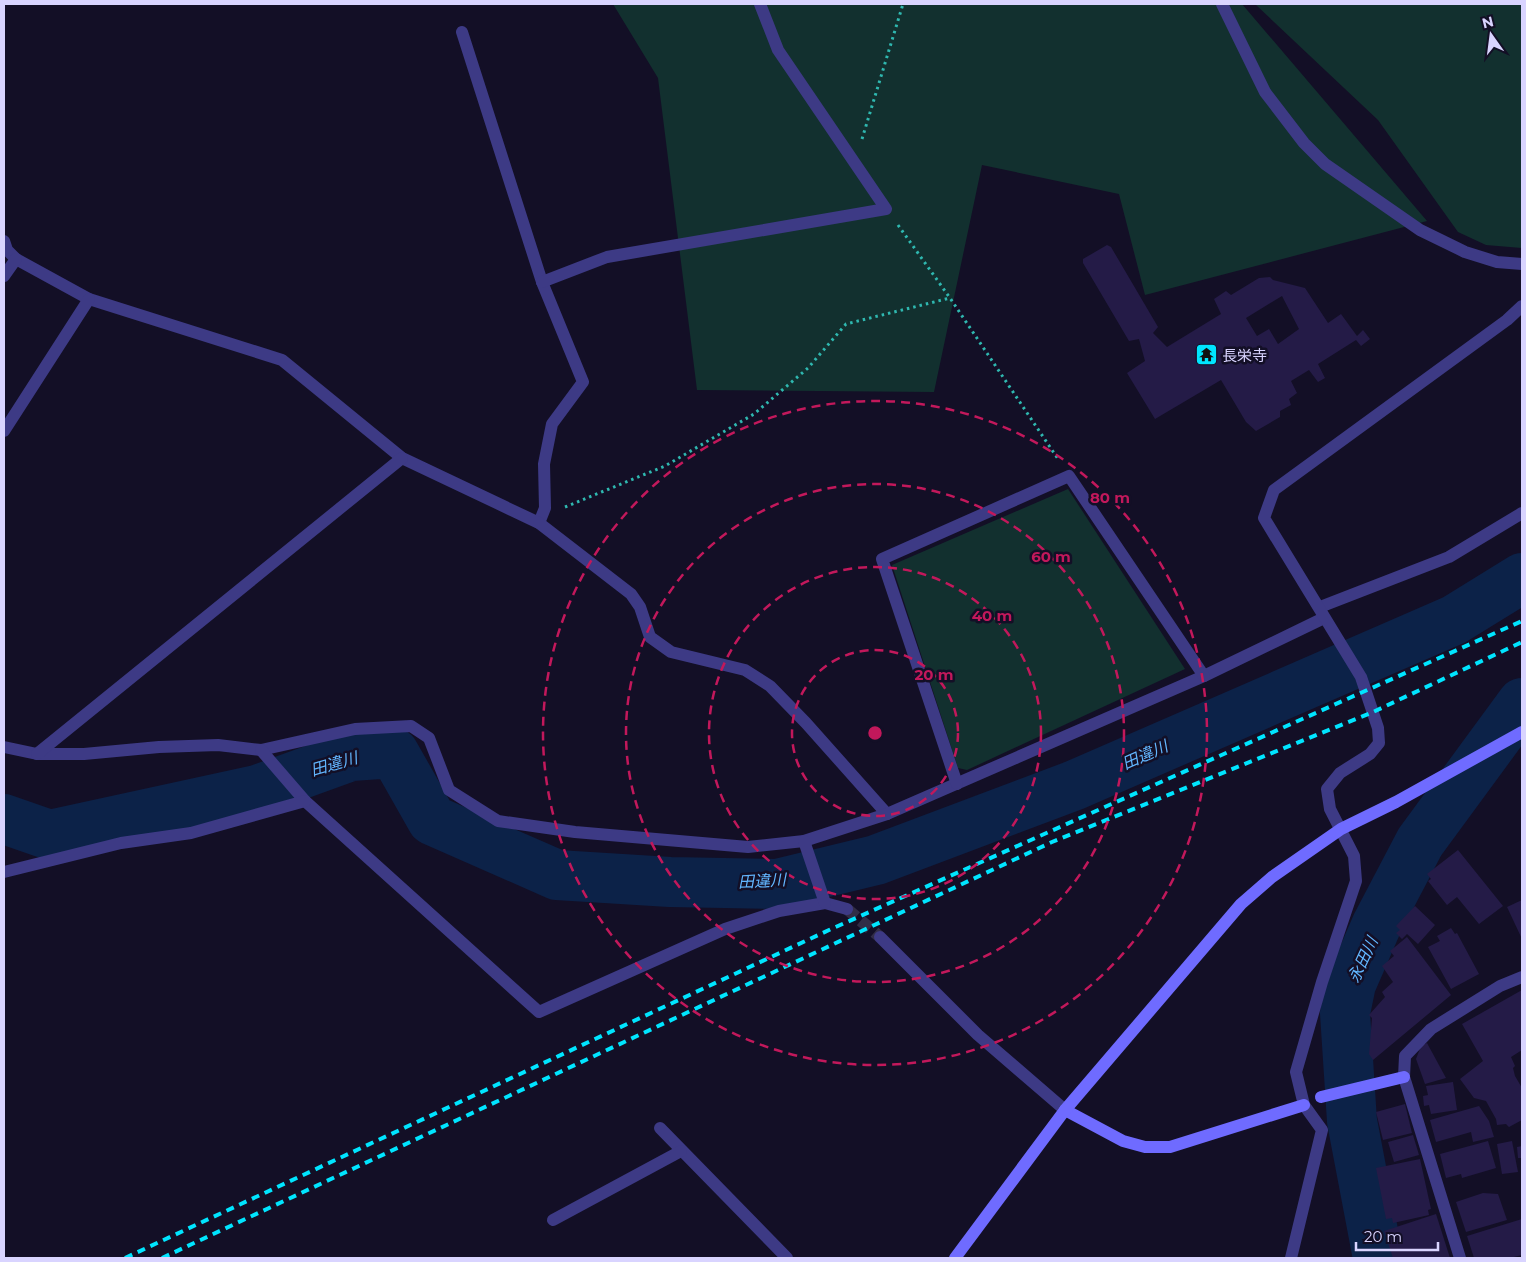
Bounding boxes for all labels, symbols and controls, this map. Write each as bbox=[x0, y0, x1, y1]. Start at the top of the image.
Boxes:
north arrow bbox=[1466, 10, 1516, 60]
text: N bbox=[1480, 12, 1496, 32]
temple icon: 長栄寺 bbox=[1194, 343, 1218, 367]
place label: 長栄寺 bbox=[1222, 346, 1267, 365]
text: 80 m bbox=[1090, 488, 1130, 507]
text: 60 m bbox=[1031, 547, 1071, 566]
text: 40 m bbox=[972, 606, 1012, 625]
text: 20 m bbox=[914, 665, 954, 684]
centre of rings bbox=[866, 724, 884, 742]
water label: 田違川 bbox=[1119, 736, 1173, 773]
water label: 田違川 bbox=[308, 748, 362, 780]
water label: 田違川 bbox=[738, 870, 788, 892]
water label: 永田川 bbox=[1344, 932, 1383, 986]
scale bar bbox=[1356, 1220, 1438, 1252]
text: 20 m bbox=[1364, 1227, 1402, 1246]

